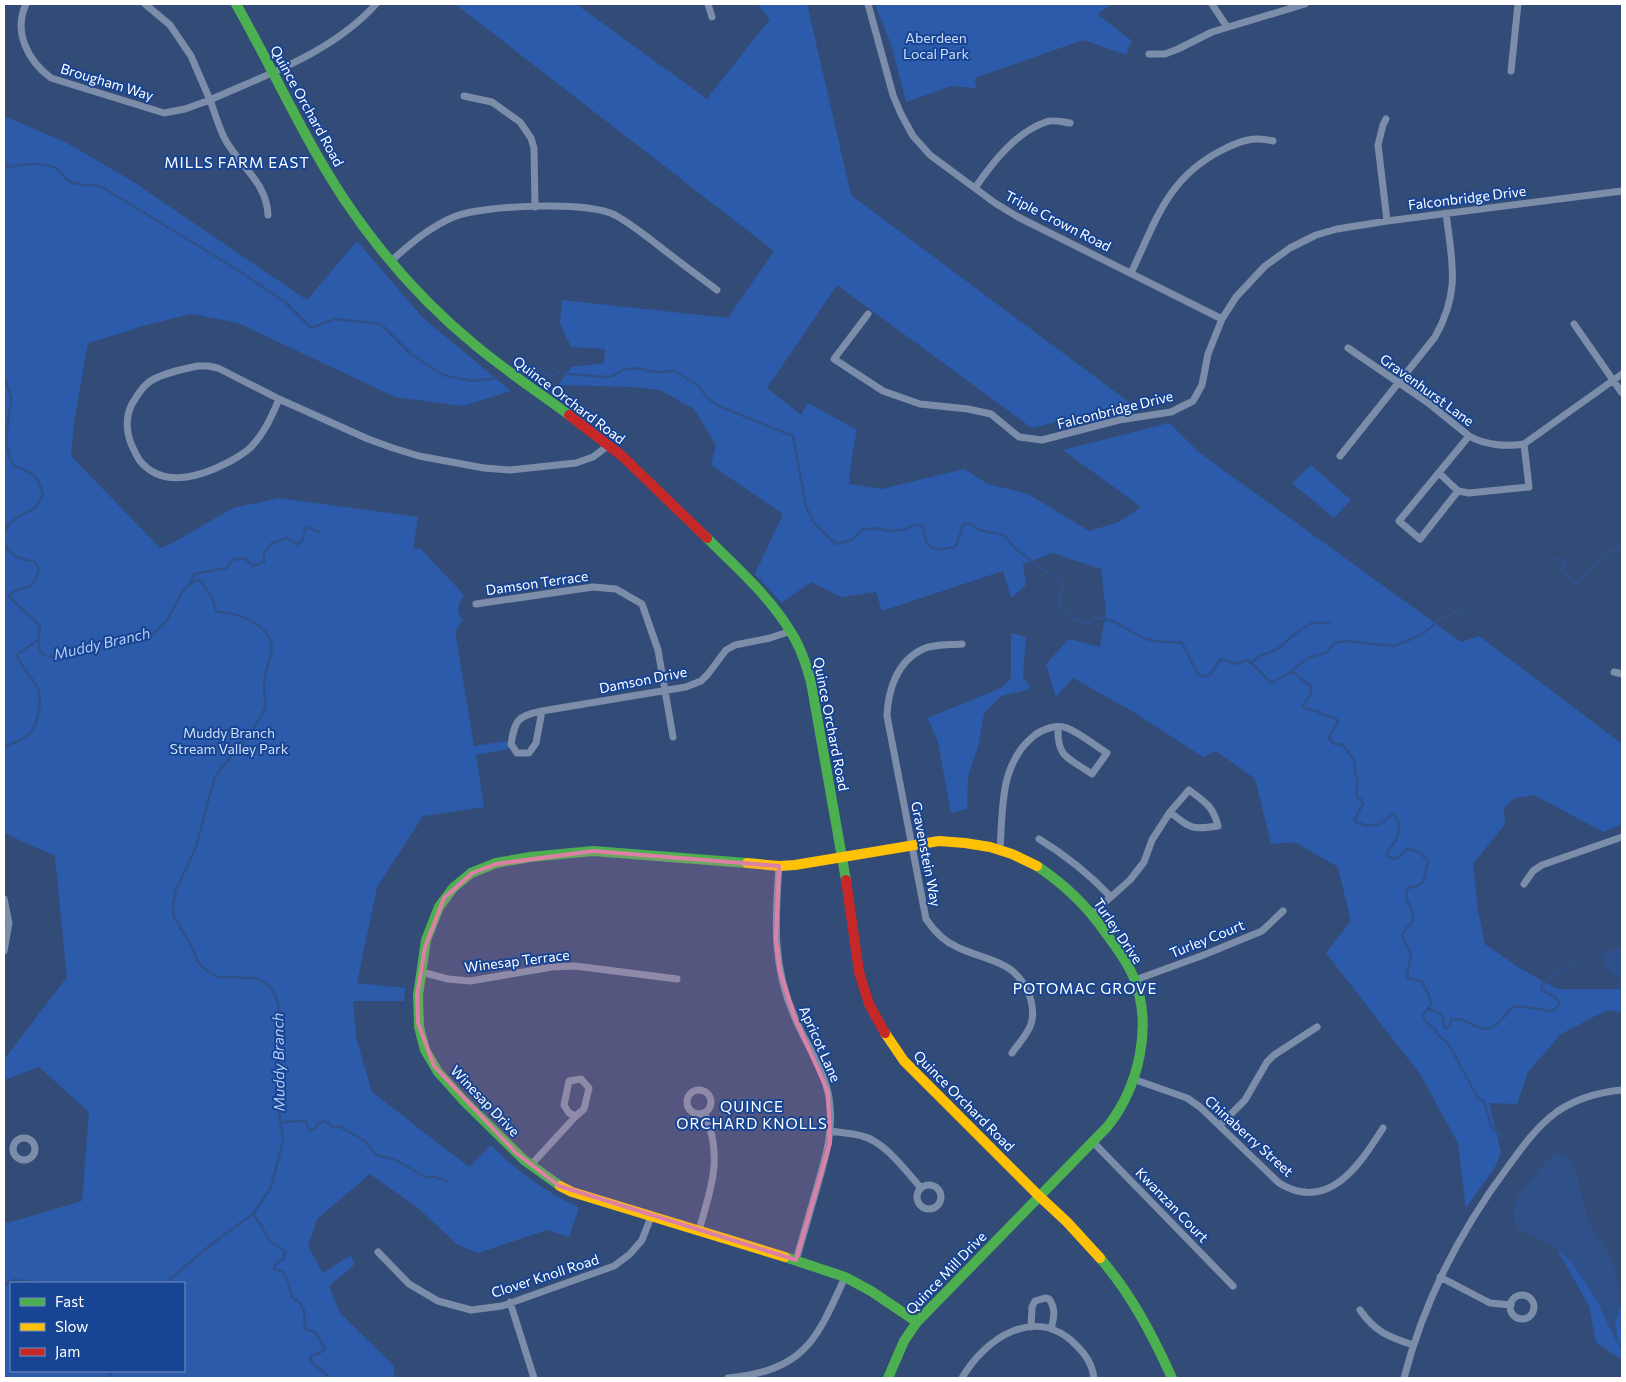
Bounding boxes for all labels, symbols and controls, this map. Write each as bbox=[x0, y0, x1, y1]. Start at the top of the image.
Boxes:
park label: Aberdeen Local Park bbox=[903, 29, 969, 62]
street label: Quince Orchard Road bbox=[267, 42, 348, 169]
street label: Brougham Way bbox=[59, 59, 156, 104]
district label: MILLS FARM EAST bbox=[164, 153, 310, 171]
street label: Falconbridge Drive bbox=[1407, 182, 1527, 213]
street label: Triple Crown Road bbox=[1002, 187, 1114, 255]
street label: Gravenhurst Lane bbox=[1377, 350, 1478, 429]
street label: Quince Orchard Road bbox=[510, 352, 629, 447]
street label: Falconbridge Drive bbox=[1055, 387, 1175, 432]
street label: Damson Terrace bbox=[485, 567, 589, 598]
water label: Muddy Branch bbox=[52, 623, 152, 663]
street label: Quince Orchard Road bbox=[810, 656, 853, 792]
street label: Damson Drive bbox=[598, 663, 688, 696]
park label: Muddy Branch Stream Valley Park bbox=[170, 724, 289, 757]
street label: Gravenstein Way bbox=[908, 800, 945, 908]
street label: Turley Drive bbox=[1090, 895, 1147, 967]
street label: Turley Court bbox=[1167, 916, 1247, 961]
street label: Winesap Terrace bbox=[463, 946, 571, 975]
district label: POTOMAC GROVE bbox=[1013, 979, 1157, 997]
street label: Apricot Lane bbox=[796, 1003, 845, 1084]
water label: Muddy Branch bbox=[268, 1013, 288, 1111]
street label: Quince Orchard Road bbox=[910, 1047, 1018, 1155]
street label: Winesap Drive bbox=[447, 1062, 523, 1140]
street label: Chinaberry Street bbox=[1202, 1092, 1297, 1180]
district label: QUINCE ORCHARD KNOLLS bbox=[676, 1097, 828, 1132]
street label: Kwanzan Court bbox=[1132, 1164, 1212, 1246]
street label: Quince Mill Drive bbox=[902, 1228, 989, 1318]
street label: Clover Knoll Road bbox=[489, 1250, 601, 1301]
legend bbox=[10, 1282, 185, 1372]
text: Fast bbox=[55, 1292, 84, 1310]
text: Slow bbox=[55, 1317, 88, 1335]
text: Jam bbox=[55, 1342, 80, 1360]

